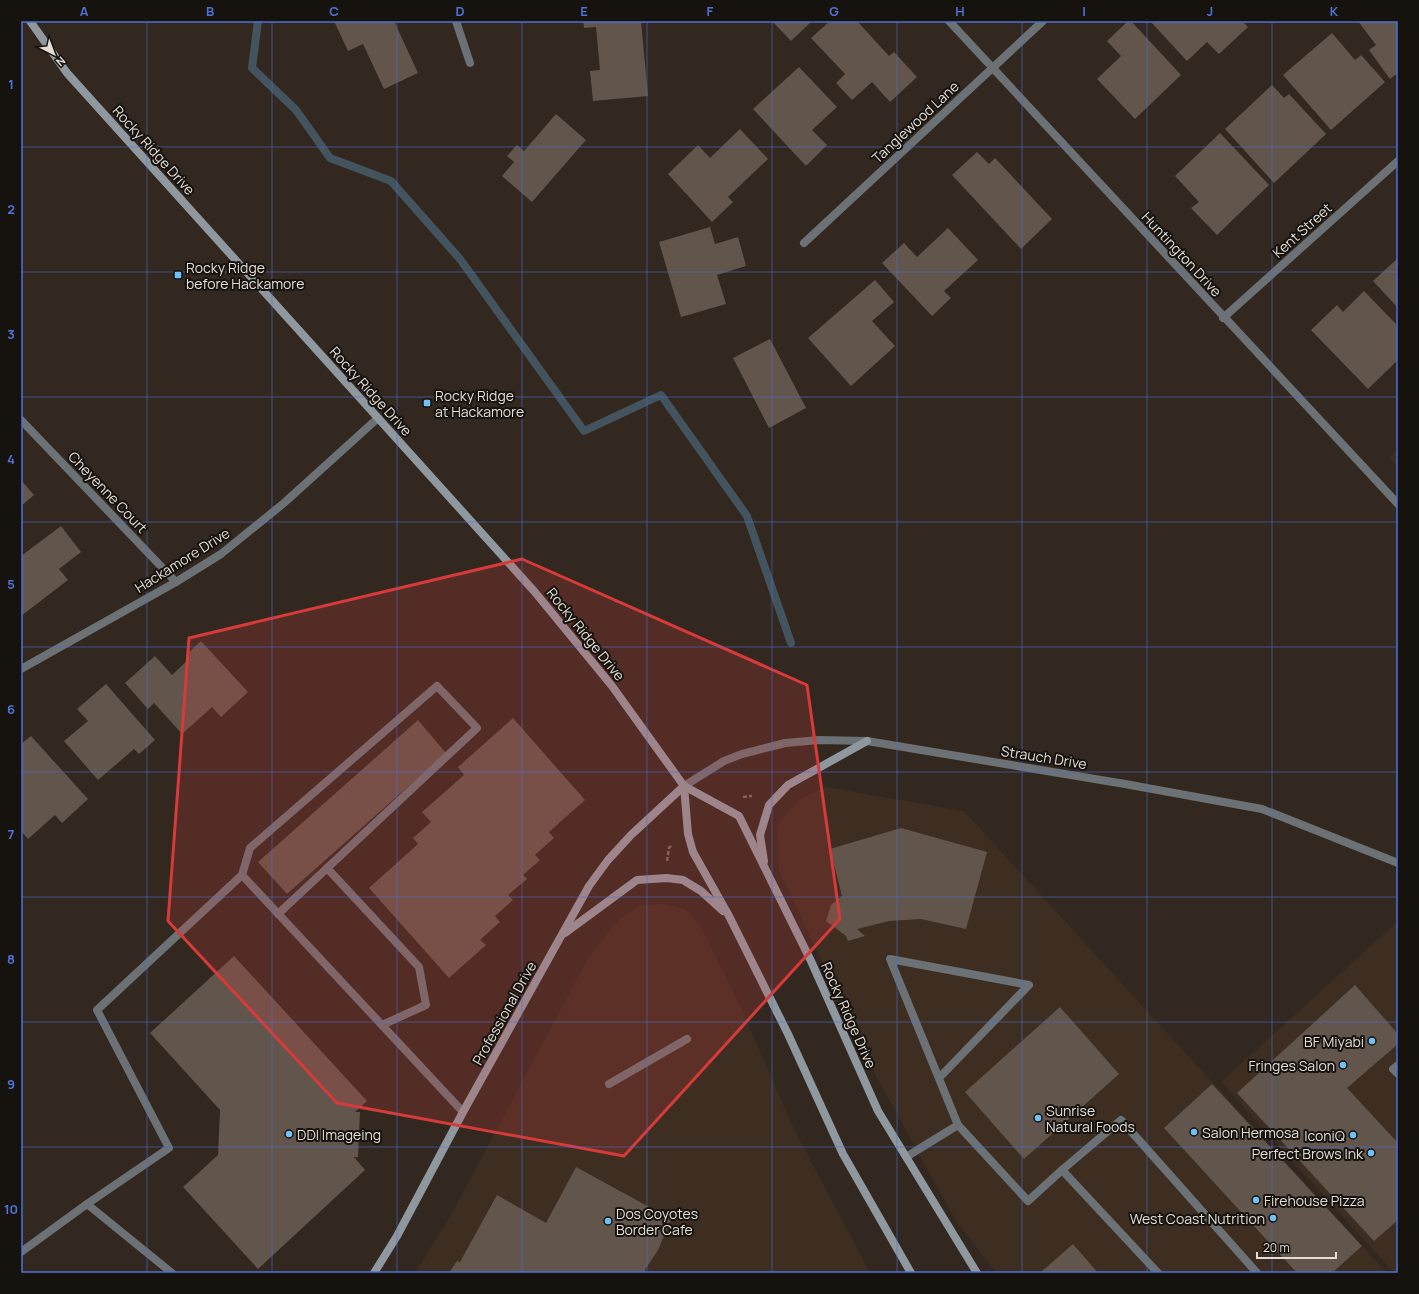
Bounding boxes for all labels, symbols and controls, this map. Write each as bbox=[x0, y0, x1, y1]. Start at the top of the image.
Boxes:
text: A bbox=[80, 2, 89, 20]
text: B bbox=[206, 2, 214, 20]
text: C bbox=[329, 2, 339, 20]
text: D bbox=[455, 2, 465, 20]
text: E bbox=[580, 2, 588, 20]
text: F bbox=[707, 2, 714, 20]
text: G bbox=[829, 2, 839, 20]
text: H bbox=[955, 2, 965, 20]
text: I bbox=[1082, 2, 1086, 20]
text: J bbox=[1207, 2, 1213, 20]
text: K bbox=[1330, 2, 1339, 20]
north arrow bbox=[34, 34, 74, 74]
text: N bbox=[53, 54, 69, 70]
text: 1 bbox=[8, 75, 14, 93]
street label: Tanglewood Lane bbox=[867, 77, 963, 167]
street label: Rocky Ridge Drive bbox=[109, 101, 199, 199]
street label: Kent Street bbox=[1268, 198, 1336, 262]
text: 2 bbox=[7, 200, 15, 218]
street label: Huntington Drive bbox=[1138, 208, 1226, 300]
place label: Rocky Ridge before Hackamore bbox=[186, 258, 304, 293]
marker: Rocky Ridge before Hackamore bbox=[173, 270, 183, 280]
text: 3 bbox=[7, 325, 15, 343]
street label: Rocky Ridge Drive bbox=[326, 342, 416, 440]
place label: Rocky Ridge at Hackamore bbox=[435, 386, 524, 421]
marker: Rocky Ridge at Hackamore bbox=[422, 398, 432, 408]
street label: Cheyenne Court bbox=[64, 447, 152, 537]
text: 4 bbox=[7, 450, 15, 468]
street label: Hackamore Drive bbox=[131, 523, 233, 597]
text: 5 bbox=[7, 575, 15, 593]
street label: Rocky Ridge Drive bbox=[543, 584, 629, 684]
text: 6 bbox=[7, 700, 15, 718]
street label: Strauch Drive bbox=[1000, 741, 1088, 773]
text: 7 bbox=[8, 825, 15, 843]
text: 8 bbox=[7, 950, 15, 968]
street label: Professional Drive bbox=[468, 958, 540, 1068]
street label: Rocky Ridge Drive bbox=[817, 959, 881, 1071]
place label: BF Miyabi bbox=[1304, 1032, 1364, 1051]
marker: BF Miyabi bbox=[1367, 1036, 1377, 1046]
place label: Fringes Salon bbox=[1248, 1056, 1335, 1075]
marker: Fringes Salon bbox=[1338, 1060, 1348, 1070]
text: 9 bbox=[7, 1075, 15, 1093]
place label: Sunrise Natural Foods bbox=[1046, 1101, 1135, 1136]
marker: Sunrise Natural Foods bbox=[1033, 1113, 1043, 1123]
place label: Salon Hermosa bbox=[1202, 1123, 1299, 1142]
place label: DDI Imageing bbox=[297, 1125, 381, 1144]
place label: IconiQ bbox=[1304, 1126, 1345, 1145]
marker: Salon Hermosa bbox=[1189, 1127, 1199, 1137]
marker: DDI Imageing bbox=[284, 1129, 294, 1139]
marker: IconiQ bbox=[1348, 1130, 1358, 1140]
place label: Perfect Brows Ink bbox=[1252, 1144, 1364, 1163]
marker: Perfect Brows Ink bbox=[1366, 1148, 1376, 1158]
place label: Firehouse Pizza bbox=[1264, 1191, 1365, 1210]
marker: Firehouse Pizza bbox=[1251, 1195, 1261, 1205]
text: 10 bbox=[4, 1200, 18, 1218]
place label: Dos Coyotes Border Cafe bbox=[616, 1204, 698, 1239]
place label: West Coast Nutrition bbox=[1130, 1209, 1265, 1228]
marker: West Coast Nutrition bbox=[1268, 1213, 1278, 1223]
marker: Dos Coyotes Border Cafe bbox=[603, 1216, 613, 1226]
scale bar bbox=[1257, 1234, 1336, 1260]
text: 20 m bbox=[1263, 1239, 1290, 1256]

